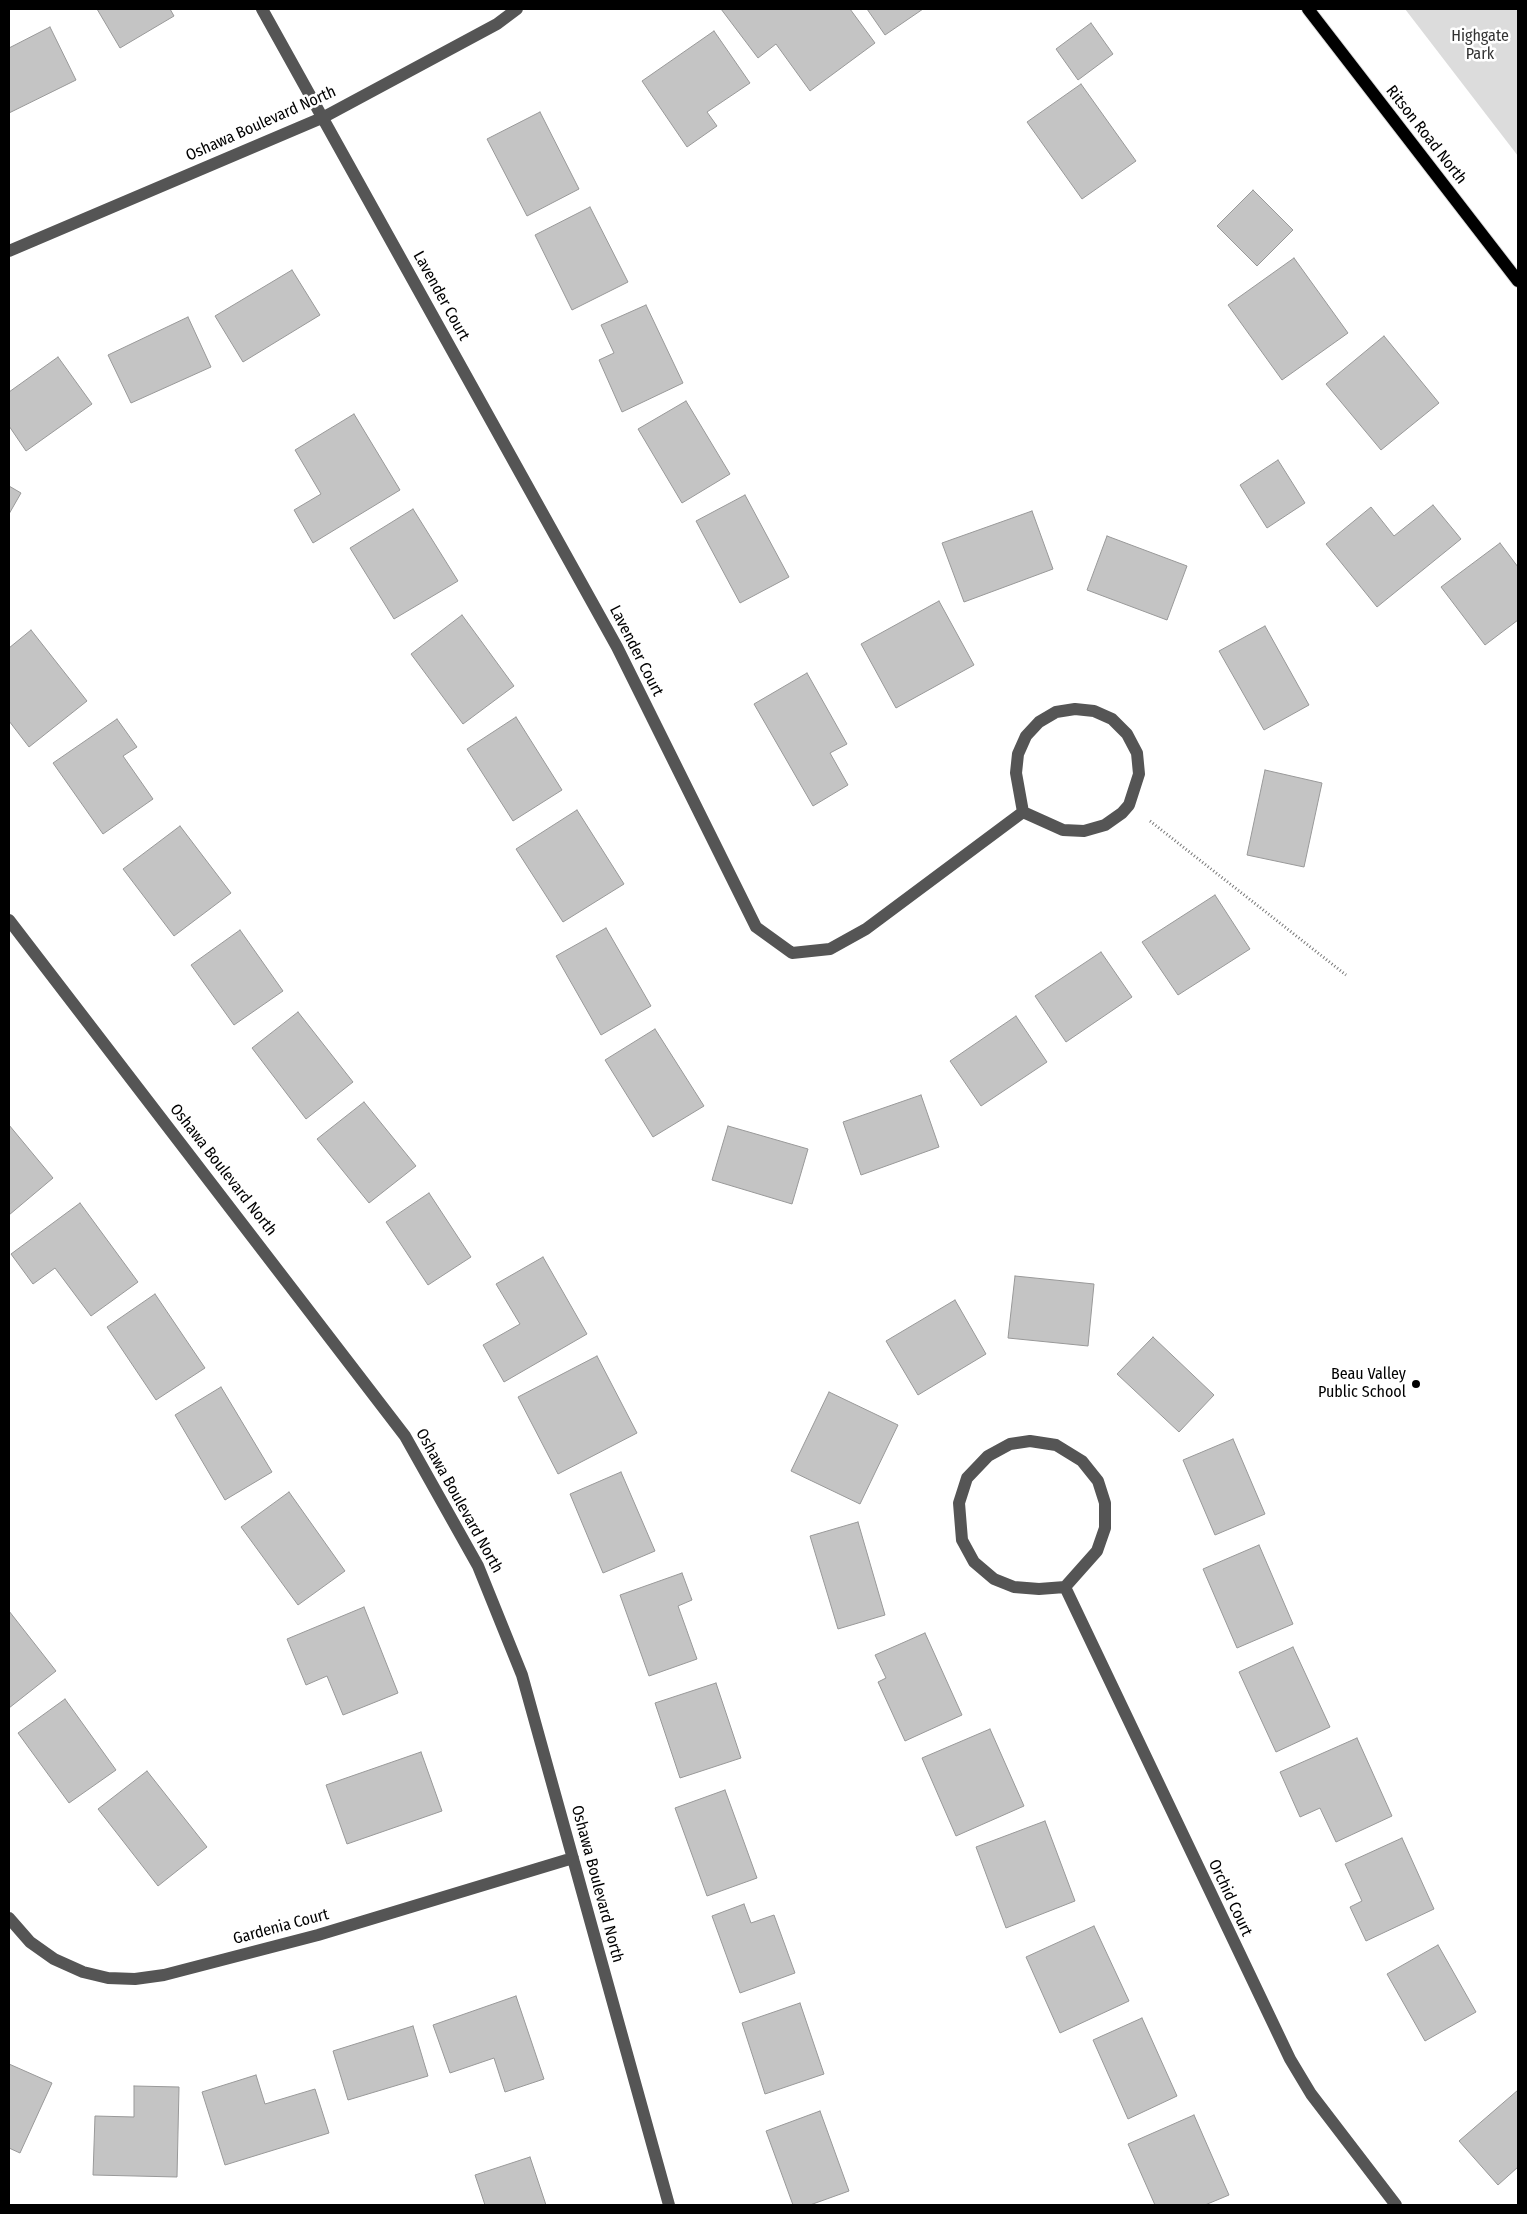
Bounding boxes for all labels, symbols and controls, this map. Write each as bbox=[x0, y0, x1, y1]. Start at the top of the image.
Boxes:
park label: Highgate Park bbox=[1451, 27, 1509, 65]
street label: Oshawa Boulevard North bbox=[183, 82, 339, 166]
street label: Ritson Road North bbox=[1382, 82, 1470, 188]
street label: Lavender Court bbox=[409, 248, 473, 344]
street label: Lavender Court bbox=[605, 602, 667, 700]
street label: Oshawa Boulevard North bbox=[166, 1100, 280, 1240]
place label: Beau Valley Public School bbox=[1318, 1365, 1406, 1403]
marker: Beau Valley Public School bbox=[1410, 1378, 1422, 1390]
street label: Oshawa Boulevard North bbox=[411, 1425, 507, 1577]
street label: Oshawa Boulevard North bbox=[567, 1803, 627, 1965]
street label: Orchid Court bbox=[1204, 1857, 1256, 1939]
street label: Gardenia Court bbox=[231, 1905, 331, 1949]

